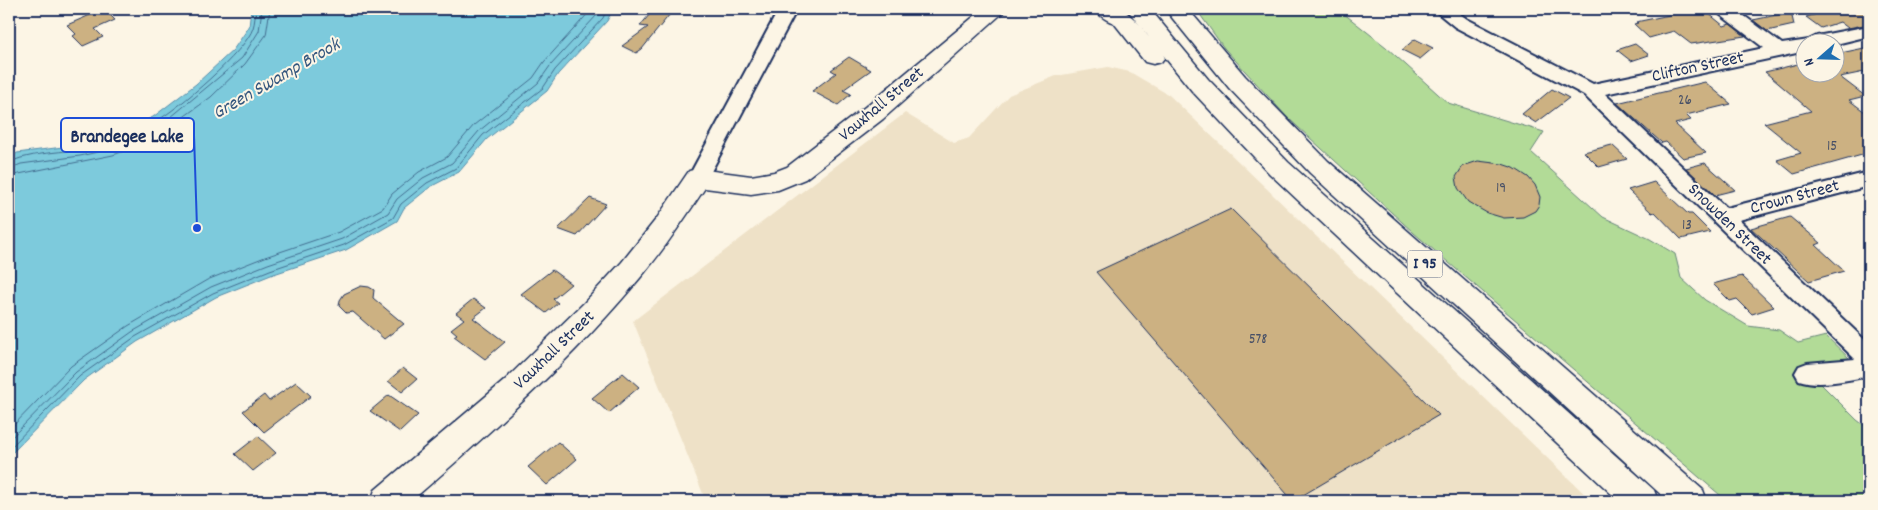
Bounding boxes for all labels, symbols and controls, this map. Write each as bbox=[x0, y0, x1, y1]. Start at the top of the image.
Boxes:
water label: Green Swamp Brook bbox=[208, 31, 348, 127]
north arrow bbox=[1796, 32, 1846, 82]
street label: Clifton Street bbox=[1650, 46, 1747, 90]
text: N bbox=[1799, 55, 1820, 68]
street label: Vauxhall Street bbox=[834, 62, 930, 148]
house number: 26 bbox=[1678, 90, 1692, 112]
callout: Brandegee Lake bbox=[61, 118, 194, 152]
text: Brandegee Lake bbox=[70, 125, 184, 152]
house number: 15 bbox=[1827, 136, 1837, 158]
street label: Crown Street bbox=[1748, 174, 1843, 222]
house number: 19 bbox=[1496, 178, 1506, 200]
street label: Snowden Street bbox=[1681, 178, 1777, 272]
house number: 13 bbox=[1682, 215, 1692, 237]
road number: I 95 bbox=[1408, 250, 1442, 278]
street label: Vauxhall Street bbox=[509, 305, 602, 396]
house number: 578 bbox=[1249, 329, 1267, 351]

